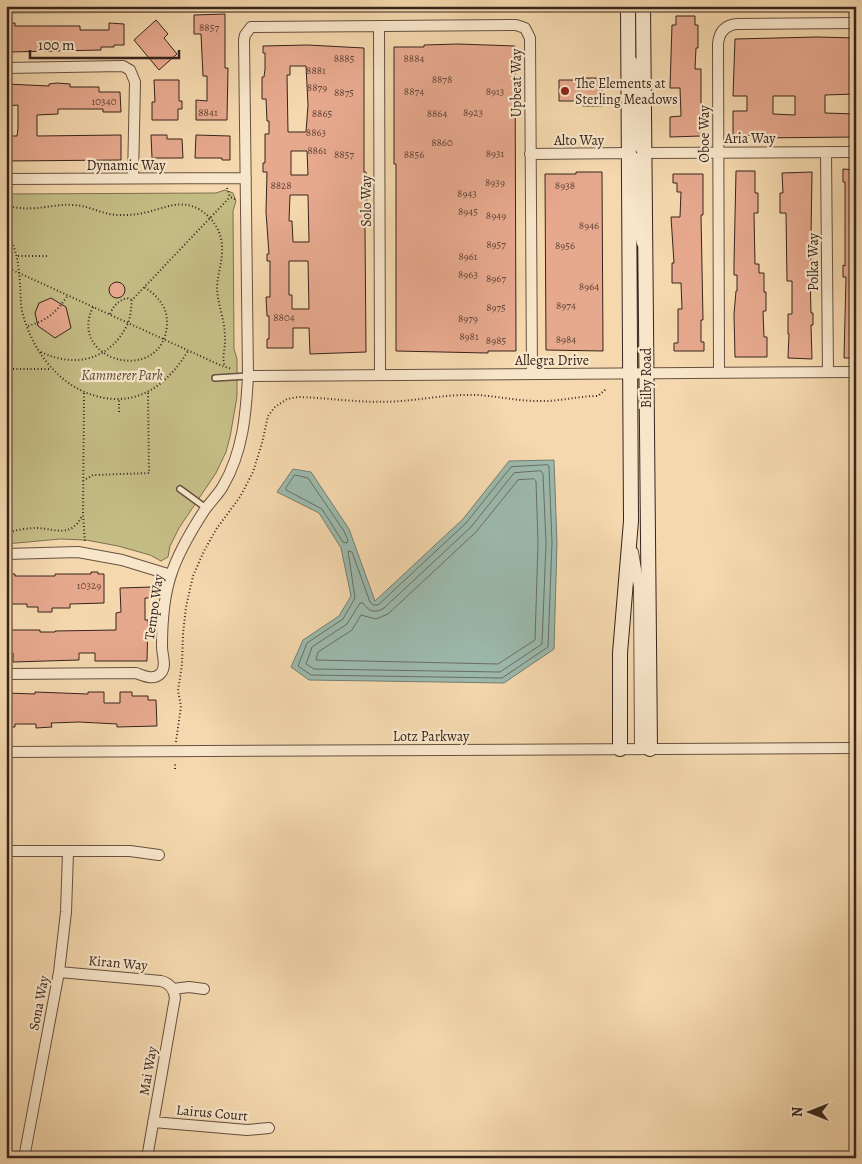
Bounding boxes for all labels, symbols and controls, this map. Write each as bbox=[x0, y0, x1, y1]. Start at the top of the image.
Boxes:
house number: 8857 bbox=[199, 20, 219, 35]
scale bar bbox=[30, 28, 179, 60]
text: 100 m bbox=[38, 35, 75, 55]
street label: Upbeat Way bbox=[507, 48, 526, 117]
house number: 8885 bbox=[334, 51, 355, 66]
house number: 8884 bbox=[404, 51, 425, 66]
house number: 8881 bbox=[306, 63, 326, 78]
house number: 8878 bbox=[432, 72, 452, 87]
place label: The Elements at Sterling Meadows bbox=[575, 74, 678, 109]
house number: 8879 bbox=[307, 80, 327, 95]
house number: 8874 bbox=[404, 84, 424, 99]
house number: 8913 bbox=[486, 84, 504, 99]
house number: 8875 bbox=[334, 85, 354, 100]
marker: The Elements at Sterling Meadows bbox=[559, 85, 571, 97]
house number: 10340 bbox=[91, 94, 117, 109]
house number: 8841 bbox=[198, 105, 218, 120]
house number: 8923 bbox=[463, 105, 483, 120]
street label: Oboe Way bbox=[695, 105, 714, 163]
house number: 8865 bbox=[312, 106, 333, 121]
house number: 8864 bbox=[427, 106, 447, 121]
house number: 8863 bbox=[306, 125, 326, 140]
street label: Aria Way bbox=[724, 129, 776, 148]
street label: Alto Way bbox=[553, 131, 605, 150]
house number: 8860 bbox=[431, 135, 453, 150]
house number: 8861 bbox=[307, 143, 327, 158]
house number: 8931 bbox=[486, 146, 505, 161]
house number: 8857 bbox=[334, 147, 354, 162]
house number: 8856 bbox=[404, 147, 424, 162]
street label: Dynamic Way bbox=[86, 156, 166, 175]
street label: Solo Way bbox=[357, 174, 376, 227]
house number: 8939 bbox=[485, 175, 505, 190]
house number: 8828 bbox=[270, 178, 292, 193]
house number: 8938 bbox=[555, 178, 575, 193]
house number: 8943 bbox=[457, 186, 477, 201]
house number: 8945 bbox=[458, 204, 478, 219]
house number: 8949 bbox=[486, 208, 506, 223]
house number: 8946 bbox=[579, 218, 599, 233]
street label: Polka Way bbox=[804, 232, 823, 291]
house number: 8957 bbox=[486, 237, 506, 252]
house number: 8956 bbox=[555, 238, 575, 253]
house number: 8961 bbox=[458, 249, 478, 264]
house number: 8963 bbox=[458, 267, 478, 282]
house number: 8967 bbox=[486, 271, 506, 286]
house number: 8964 bbox=[579, 279, 599, 294]
house number: 8974 bbox=[556, 298, 576, 313]
house number: 8975 bbox=[486, 300, 506, 315]
house number: 8804 bbox=[273, 310, 295, 325]
house number: 8979 bbox=[458, 311, 478, 326]
house number: 8981 bbox=[459, 329, 479, 344]
house number: 8984 bbox=[556, 332, 576, 347]
house number: 8985 bbox=[486, 333, 506, 348]
street label: Bilby Road bbox=[637, 347, 656, 408]
street label: Allegra Drive bbox=[514, 351, 589, 370]
park label: Kammerer Park bbox=[81, 366, 163, 385]
street label: Tempo Way bbox=[140, 572, 168, 641]
house number: 10329 bbox=[77, 578, 101, 593]
street label: Lotz Parkway bbox=[393, 727, 470, 746]
street label: Kiran Way bbox=[88, 951, 149, 975]
street label: Sona Way bbox=[24, 973, 54, 1032]
street label: Mai Way bbox=[134, 1044, 162, 1097]
north arrow bbox=[784, 1086, 834, 1136]
street label: Lairus Court bbox=[175, 1100, 249, 1126]
text: N bbox=[788, 1107, 807, 1117]

